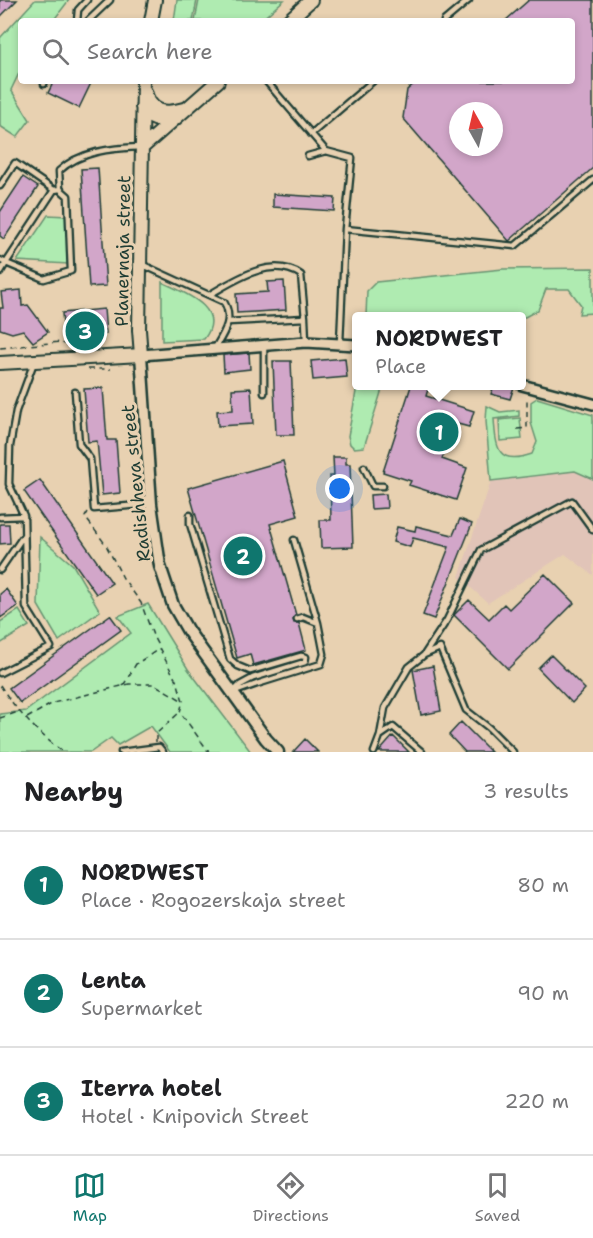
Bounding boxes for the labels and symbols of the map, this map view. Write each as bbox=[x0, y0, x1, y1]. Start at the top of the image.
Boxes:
north arrow bbox=[449, 102, 503, 156]
street label: Planernaja street bbox=[110, 175, 136, 327]
pin: 3 bbox=[66, 308, 104, 354]
street label: Radishheva street bbox=[116, 403, 156, 563]
pin: 1 bbox=[420, 410, 458, 454]
your location bbox=[325, 474, 354, 503]
pin: 2 bbox=[224, 534, 262, 578]

